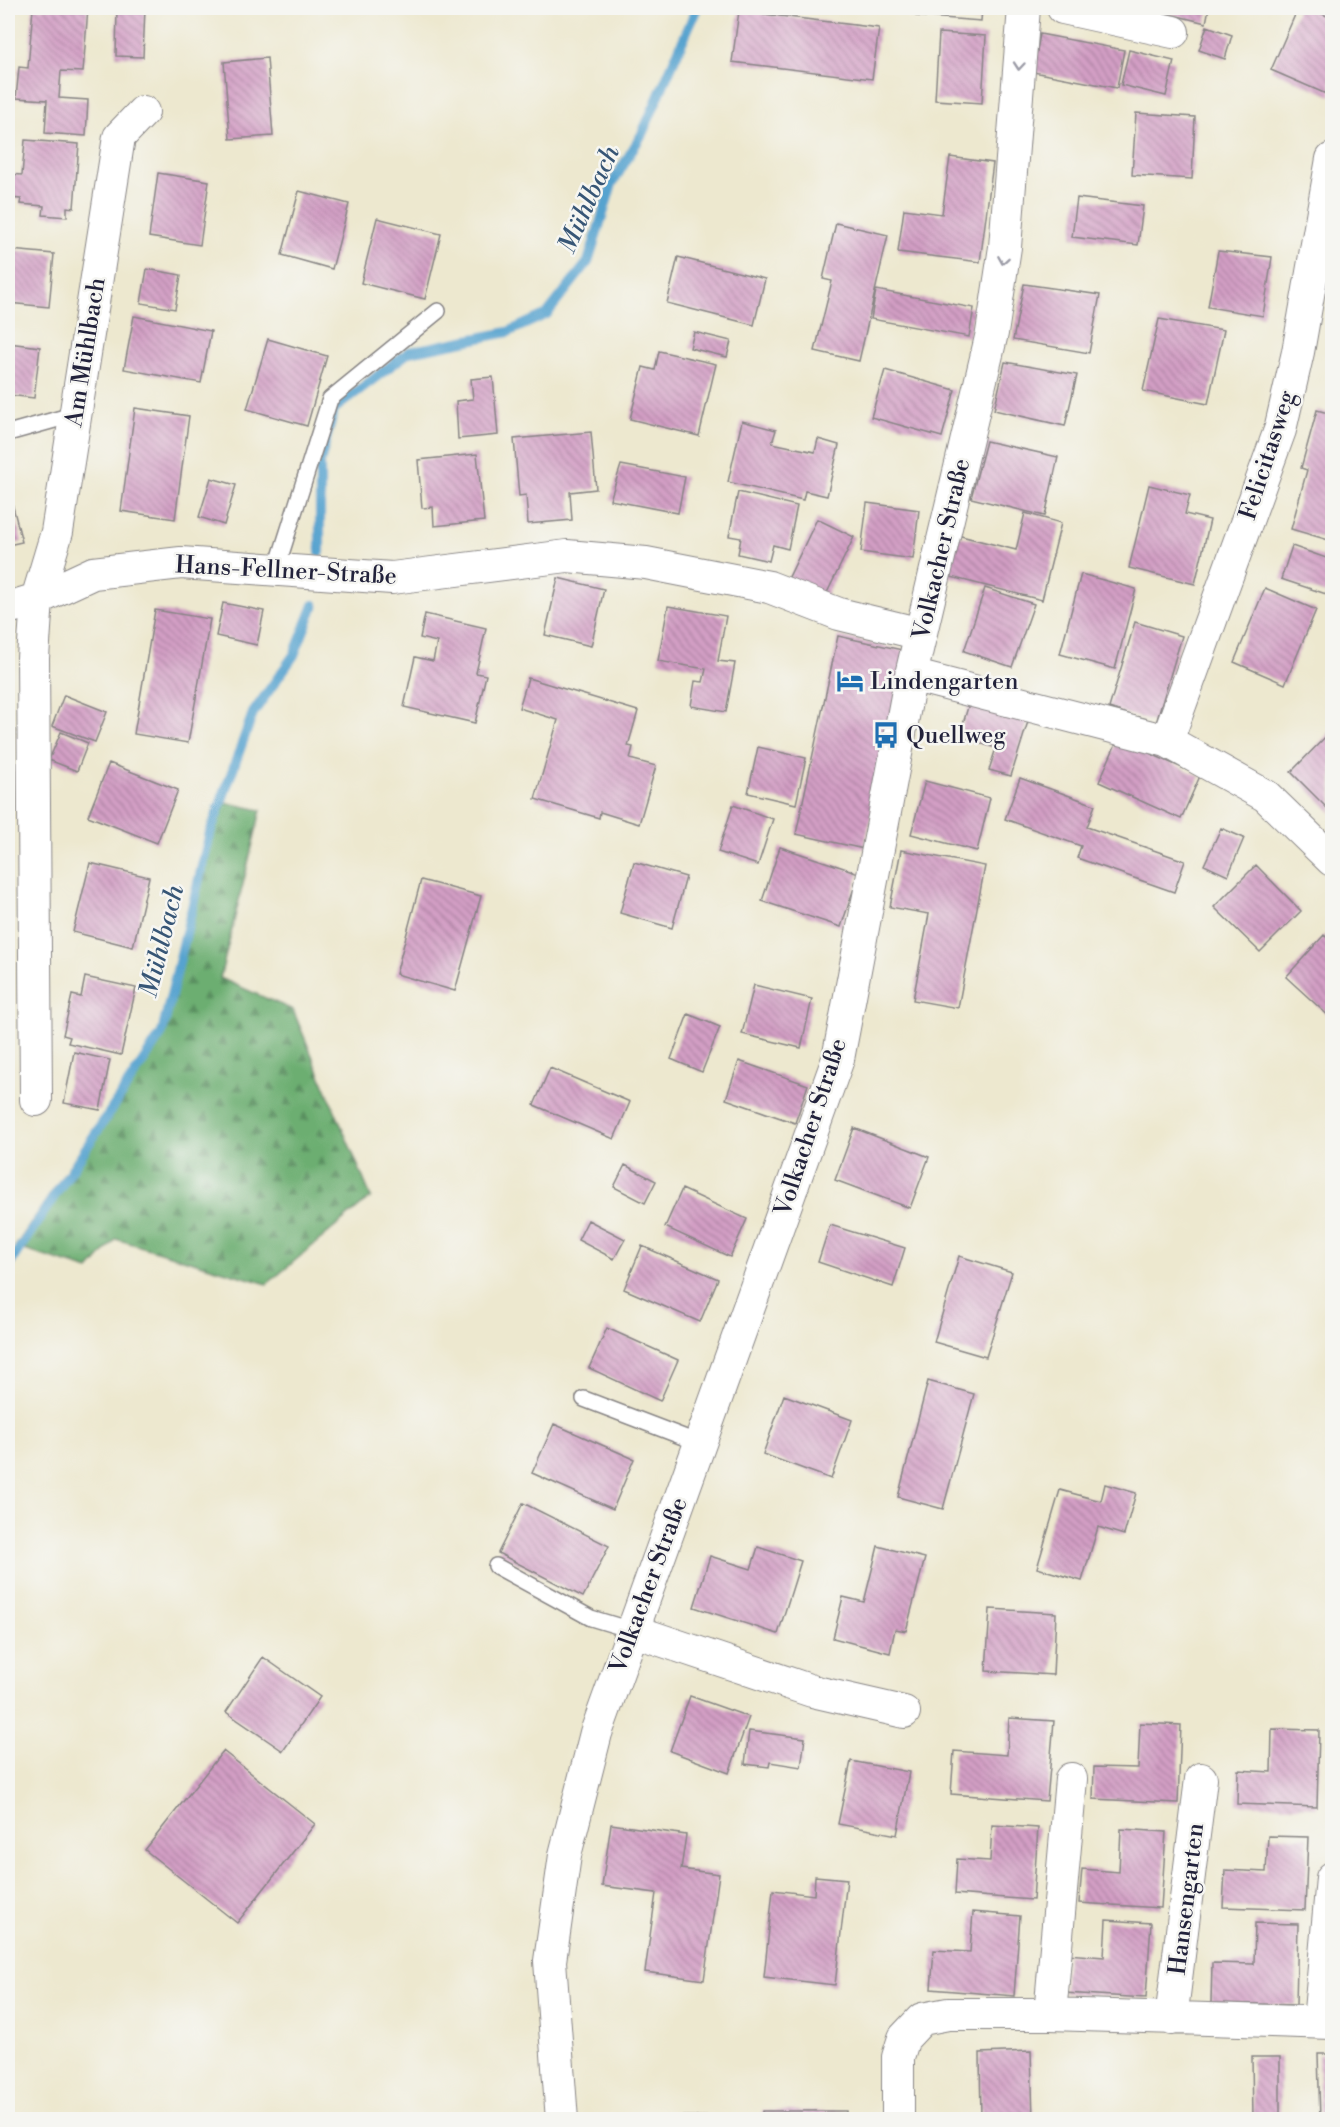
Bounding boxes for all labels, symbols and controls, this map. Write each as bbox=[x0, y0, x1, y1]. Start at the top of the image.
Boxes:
one-way arrow bbox=[1013, 61, 1026, 70]
water label: Mühlbach bbox=[551, 140, 627, 258]
one-way arrow bbox=[997, 255, 1009, 265]
street label: Am Mühlbach bbox=[59, 275, 113, 430]
street label: Felicitasweg bbox=[1233, 386, 1303, 524]
street label: Volkacher Straße bbox=[906, 456, 977, 644]
street label: Hans-Fellner-Straße bbox=[174, 550, 398, 592]
hotel icon: Lindengarten bbox=[835, 666, 865, 696]
place label: Lindengarten bbox=[870, 667, 1019, 697]
bus stop icon: Quellweg bbox=[871, 720, 901, 750]
place label: Quellweg bbox=[906, 721, 1006, 751]
water label: Mühlbach bbox=[133, 881, 192, 1001]
street label: Volkacher Straße bbox=[768, 1035, 854, 1221]
street label: Volkacher Straße bbox=[603, 1493, 695, 1678]
street label: Hansengarten bbox=[1163, 1821, 1211, 1977]

